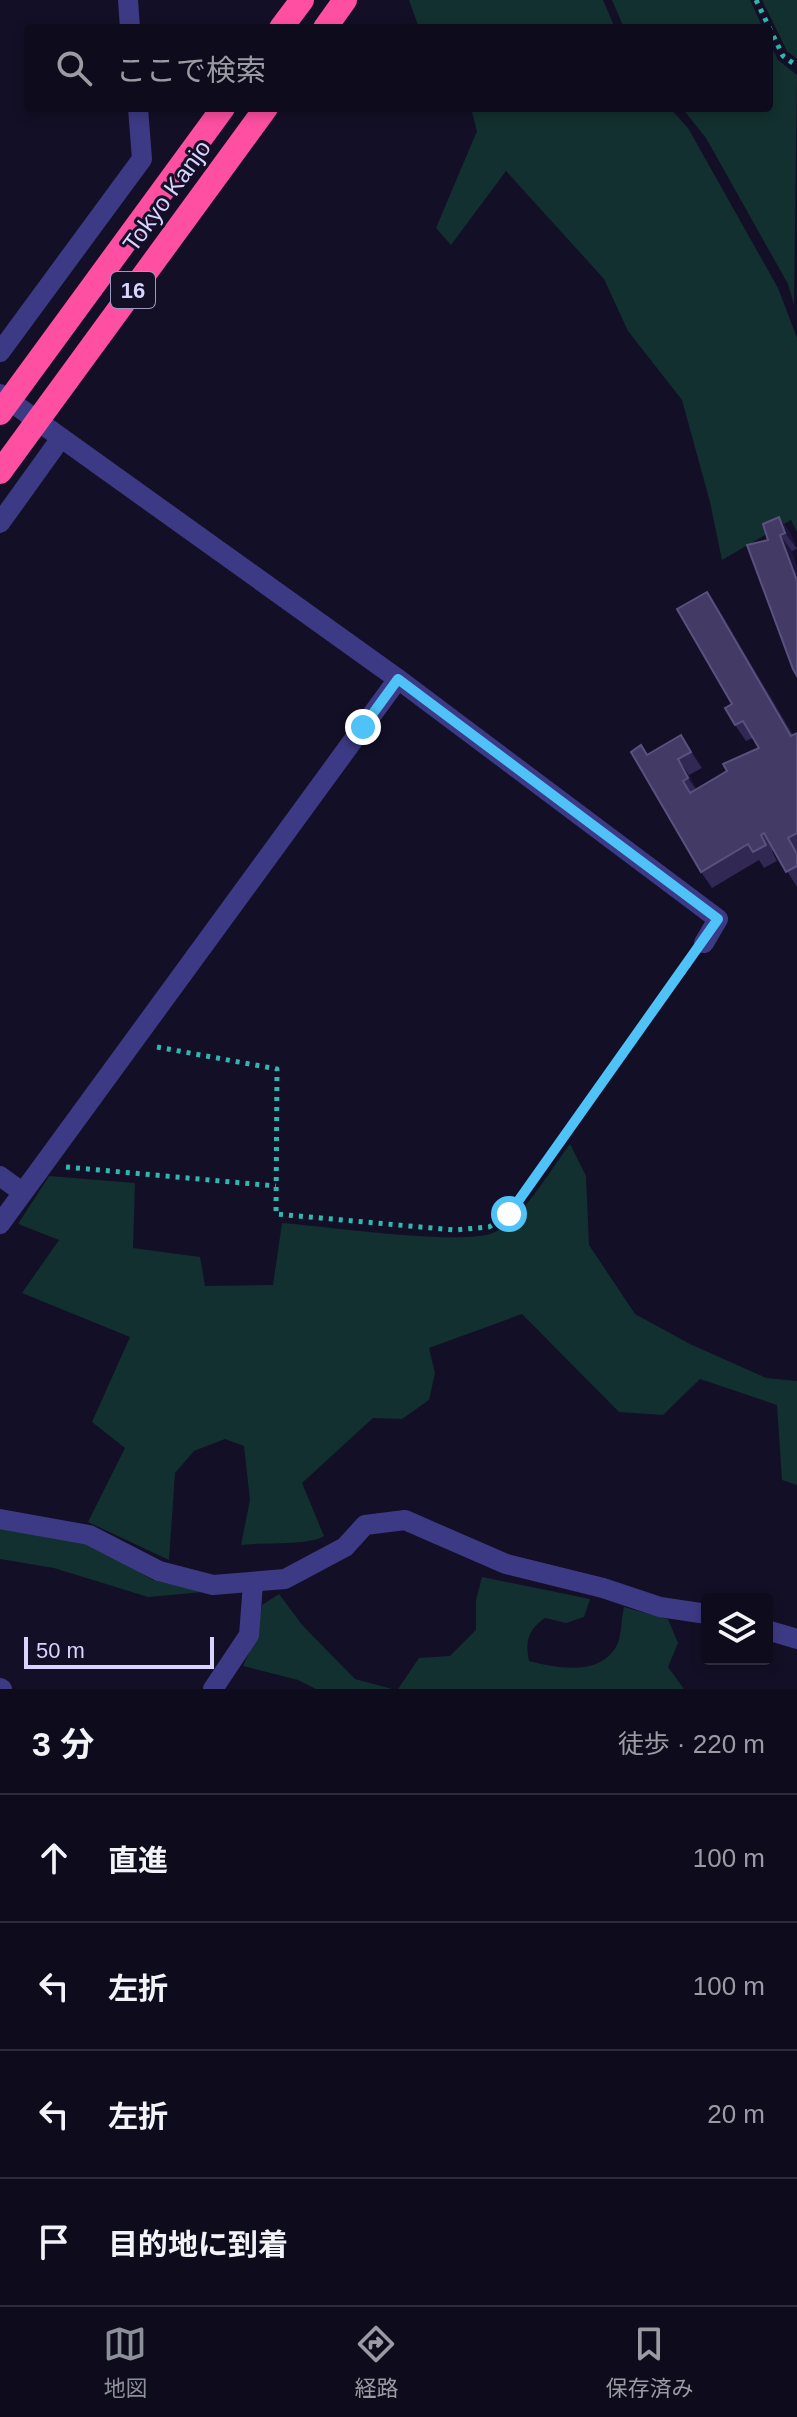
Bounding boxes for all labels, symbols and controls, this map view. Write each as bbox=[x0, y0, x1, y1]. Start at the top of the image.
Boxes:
search box bbox=[24, 24, 773, 112]
icon: search bbox=[52, 46, 96, 90]
text: ここで検索 bbox=[116, 54, 266, 87]
street label: Tokyo Kanjo bbox=[117, 135, 216, 257]
road number: 16 bbox=[111, 272, 155, 308]
route end bbox=[345, 709, 381, 745]
route start bbox=[491, 1196, 527, 1232]
map controls bbox=[701, 1593, 773, 1665]
button: layers bbox=[701, 1593, 773, 1665]
scale bar bbox=[24, 1633, 214, 1669]
text: 50 m bbox=[36, 1638, 85, 1663]
text: 3 分 bbox=[32, 1725, 94, 1763]
text: 徒歩 · 220 m bbox=[618, 1729, 765, 1759]
icon: ahead bbox=[32, 1836, 76, 1880]
text: 100 m bbox=[693, 1843, 765, 1873]
text: 直進 bbox=[108, 1844, 168, 1877]
icon: left bbox=[32, 1964, 76, 2008]
text: 100 m bbox=[693, 1971, 765, 2001]
text: 左折 bbox=[108, 1972, 168, 2005]
icon: left bbox=[32, 2092, 76, 2136]
text: 20 m bbox=[707, 2099, 765, 2129]
text: 左折 bbox=[108, 2100, 168, 2133]
icon: arrive bbox=[32, 2220, 76, 2264]
text: 目的地に到着 bbox=[108, 2228, 288, 2261]
tab: 地図 bbox=[103, 2322, 148, 2402]
tab: 経路 bbox=[354, 2322, 399, 2402]
tab: 保存済み bbox=[605, 2322, 694, 2402]

